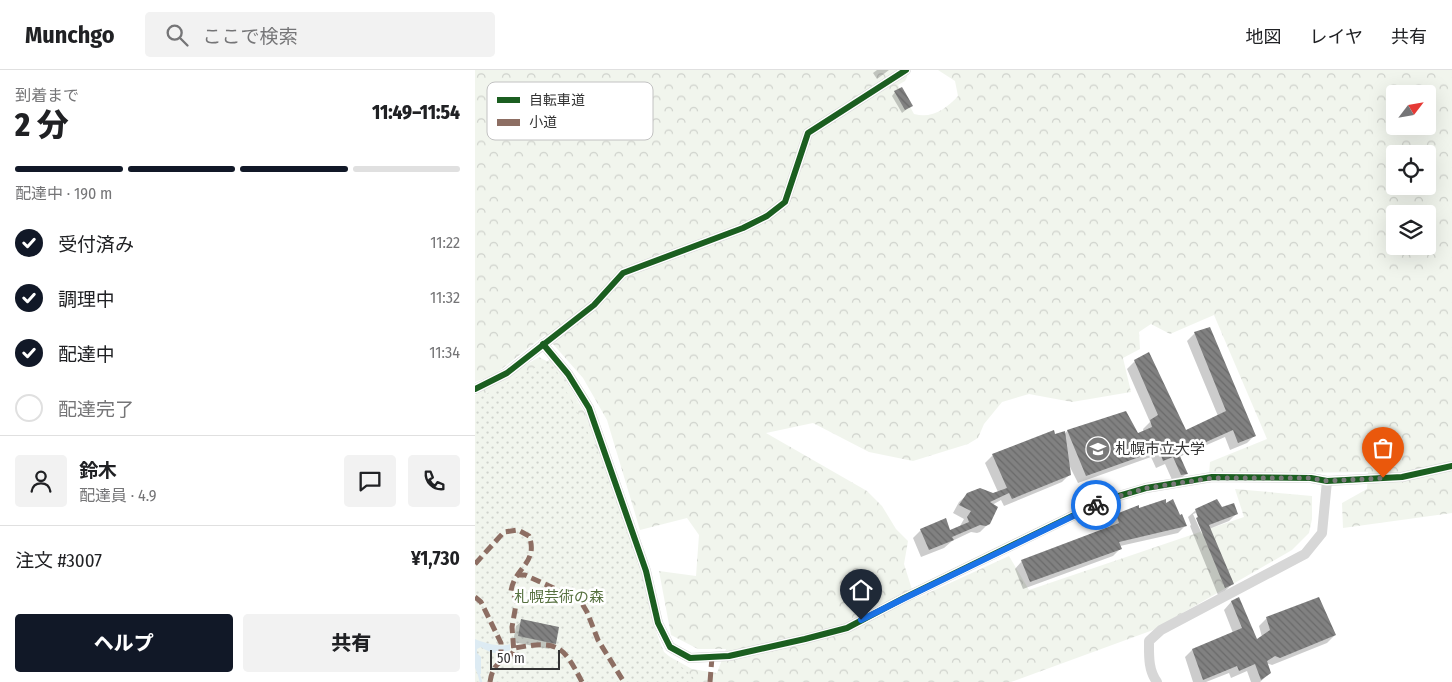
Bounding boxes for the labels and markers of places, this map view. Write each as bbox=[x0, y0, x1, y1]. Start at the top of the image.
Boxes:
pin bbox=[1362, 427, 1404, 478]
school or university icon: 札幌市立大学 bbox=[1085, 436, 1111, 462]
place label: 札幌市立大学 bbox=[1115, 440, 1205, 458]
pin bbox=[840, 569, 882, 620]

